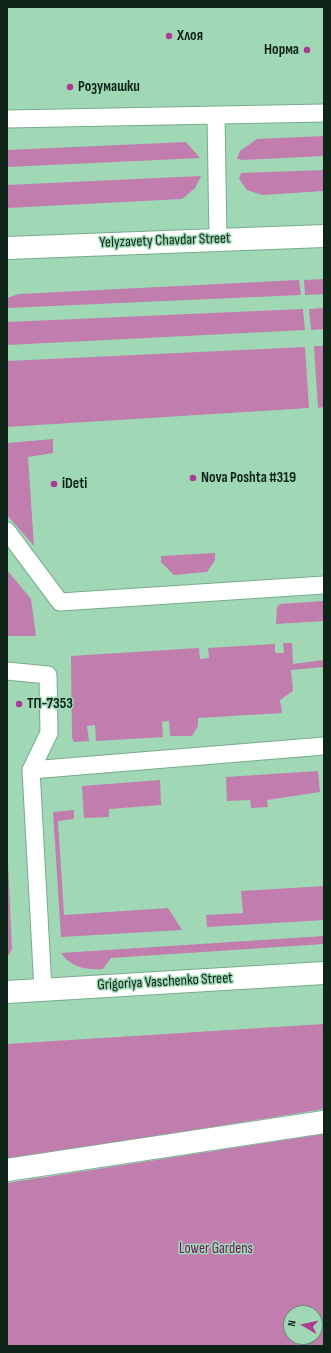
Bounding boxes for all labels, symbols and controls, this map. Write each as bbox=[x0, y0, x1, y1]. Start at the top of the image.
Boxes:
place label: Хлоя bbox=[177, 27, 203, 45]
marker: Хлоя bbox=[164, 31, 174, 41]
place label: Норма bbox=[264, 41, 299, 59]
marker: Норма bbox=[302, 45, 312, 55]
place label: Розумашки bbox=[78, 78, 140, 96]
marker: Розумашки bbox=[65, 82, 75, 92]
street label: Yelyzavety Chavdar Street bbox=[99, 230, 231, 252]
place label: Nova Poshta #319 bbox=[201, 469, 296, 487]
marker: Nova Poshta #319 bbox=[188, 473, 198, 483]
place label: iDeti bbox=[62, 475, 87, 493]
marker: iDeti bbox=[49, 479, 59, 489]
place label: ТП-7353 bbox=[27, 695, 73, 713]
marker: ТП-7353 bbox=[14, 699, 24, 709]
street label: Grigoriya Vaschenko Street bbox=[97, 969, 233, 995]
park label: Lower Gardens bbox=[179, 1240, 253, 1258]
north arrow bbox=[283, 1305, 323, 1345]
text: N bbox=[285, 1319, 299, 1327]

